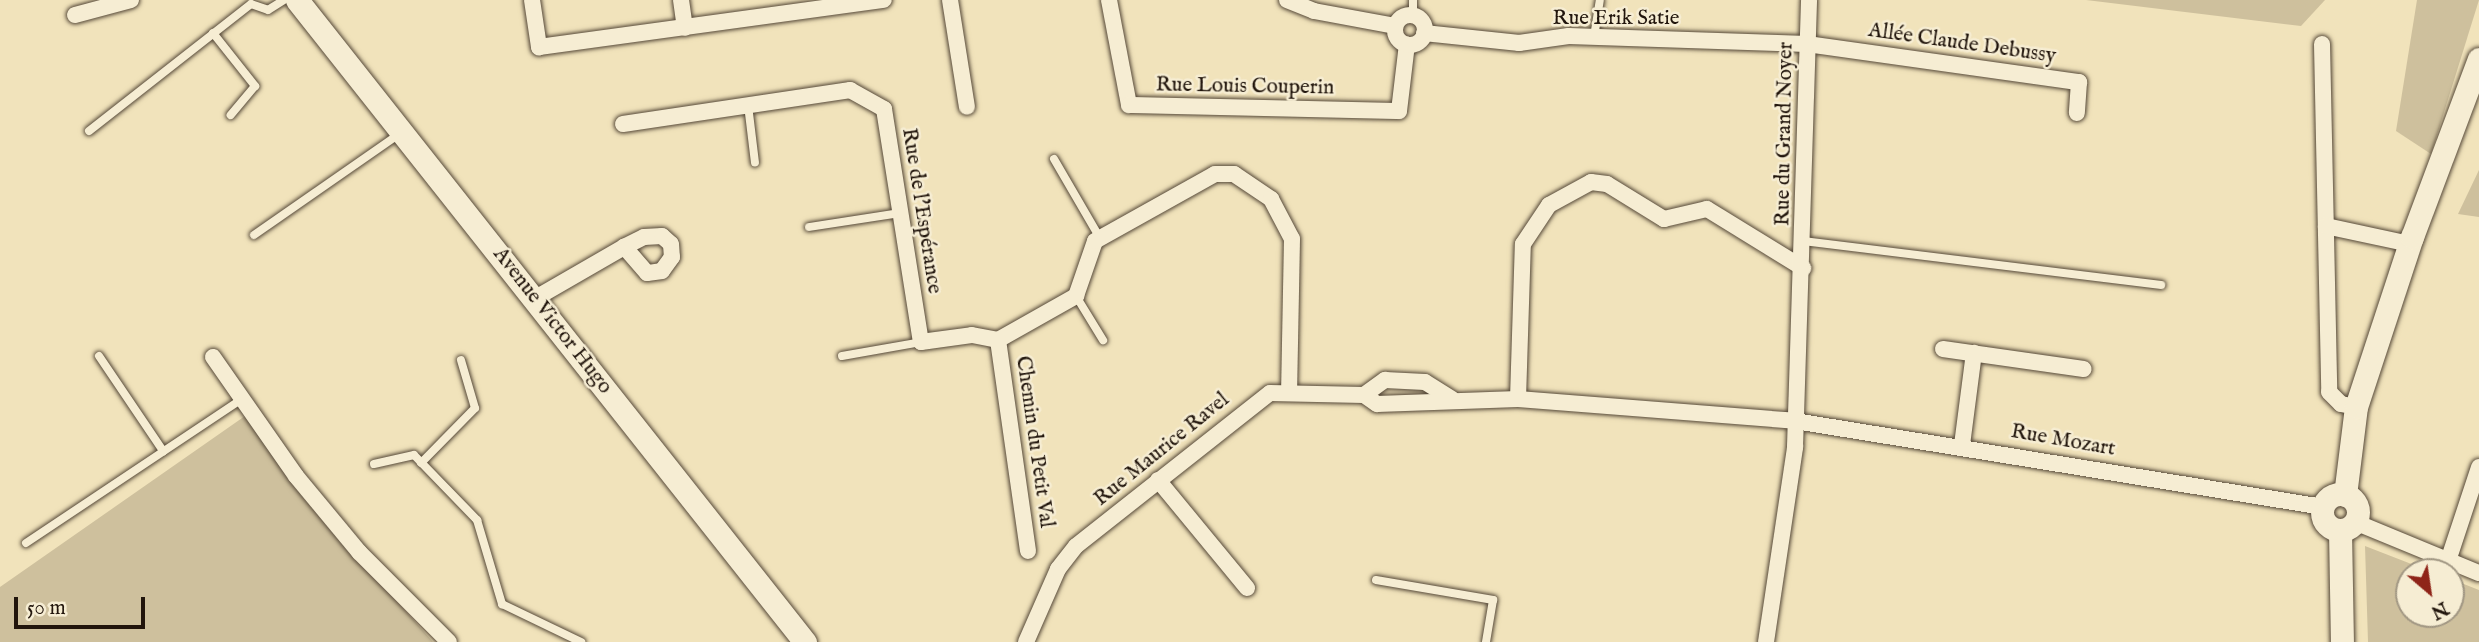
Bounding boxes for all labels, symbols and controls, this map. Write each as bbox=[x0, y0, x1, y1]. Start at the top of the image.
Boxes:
street label: Rue Erik Satie bbox=[1553, 6, 1679, 32]
street label: Allée Claude Debussy bbox=[1867, 18, 2057, 70]
street label: Rue du Grand Noyer bbox=[1771, 42, 1799, 226]
street label: Rue Louis Couperin bbox=[1156, 73, 1334, 101]
street label: Rue de l'Espérance bbox=[895, 126, 947, 296]
street label: Avenue Victor Hugo bbox=[487, 243, 617, 399]
street label: Chemin du Petit Val bbox=[1009, 354, 1059, 530]
street label: Rue Maurice Ravel bbox=[1089, 388, 1235, 512]
street label: Rue Mozart bbox=[2009, 419, 2117, 463]
north arrow bbox=[2395, 558, 2465, 628]
scale bar bbox=[18, 582, 149, 626]
text: 50 m bbox=[27, 595, 66, 622]
text: N bbox=[2426, 595, 2452, 624]

